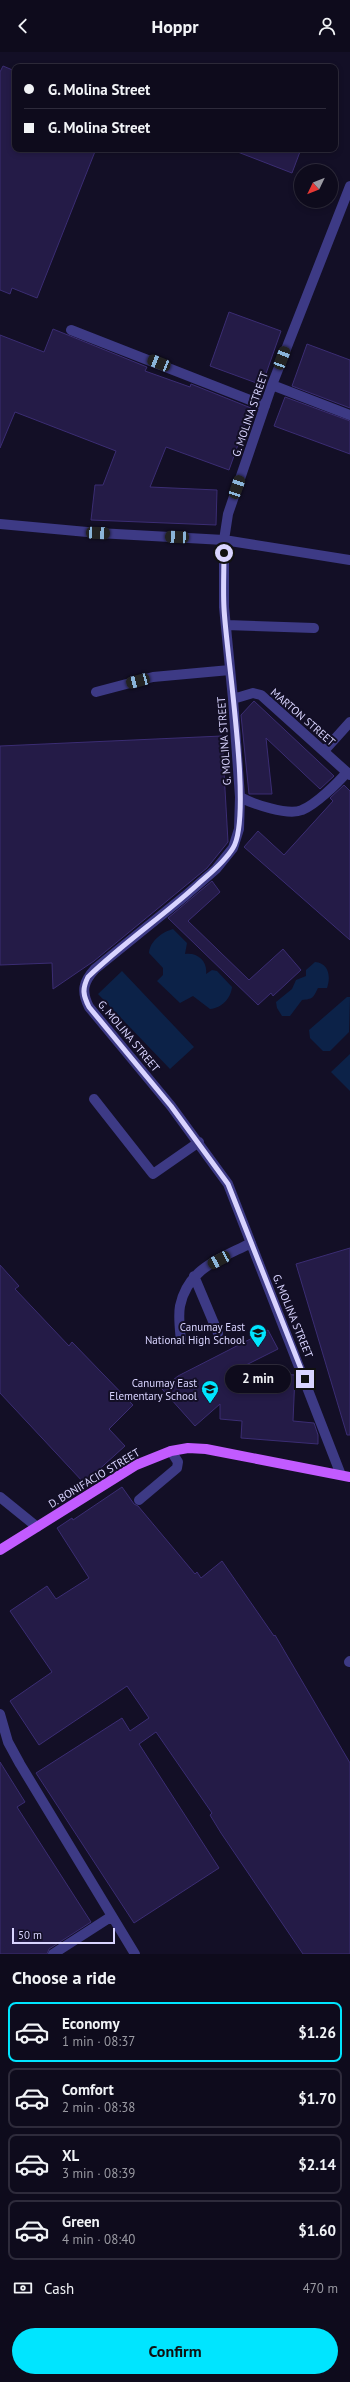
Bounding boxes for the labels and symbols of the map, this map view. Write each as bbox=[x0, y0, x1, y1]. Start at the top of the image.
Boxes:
north arrow bbox=[294, 164, 338, 208]
car bbox=[272, 345, 292, 371]
car bbox=[146, 353, 172, 373]
street label: G. MOLINA STREET bbox=[229, 370, 271, 458]
car bbox=[227, 474, 247, 500]
car bbox=[86, 526, 110, 540]
car bbox=[165, 530, 189, 544]
route start bbox=[215, 544, 233, 562]
car bbox=[125, 672, 151, 690]
street label: MARTON STREET bbox=[268, 685, 338, 749]
street label: G. MOLINA STREET bbox=[214, 696, 234, 786]
street label: G. MOLINA STREET bbox=[95, 997, 163, 1075]
car bbox=[206, 1249, 232, 1271]
street label: G. MOLINA STREET bbox=[270, 1272, 316, 1360]
place label: Canumay East National High School bbox=[145, 1320, 246, 1347]
school or university icon: Canumay East National High School bbox=[248, 1323, 268, 1348]
callout: 2 min bbox=[225, 1365, 291, 1393]
route end bbox=[296, 1370, 314, 1388]
place label: Canumay East Elementary School bbox=[109, 1376, 198, 1403]
school or university icon: Canumay East Elementary School bbox=[200, 1379, 220, 1404]
street label: D. BONIFACIO STREET bbox=[46, 1445, 142, 1511]
scale bar bbox=[12, 1926, 115, 1945]

